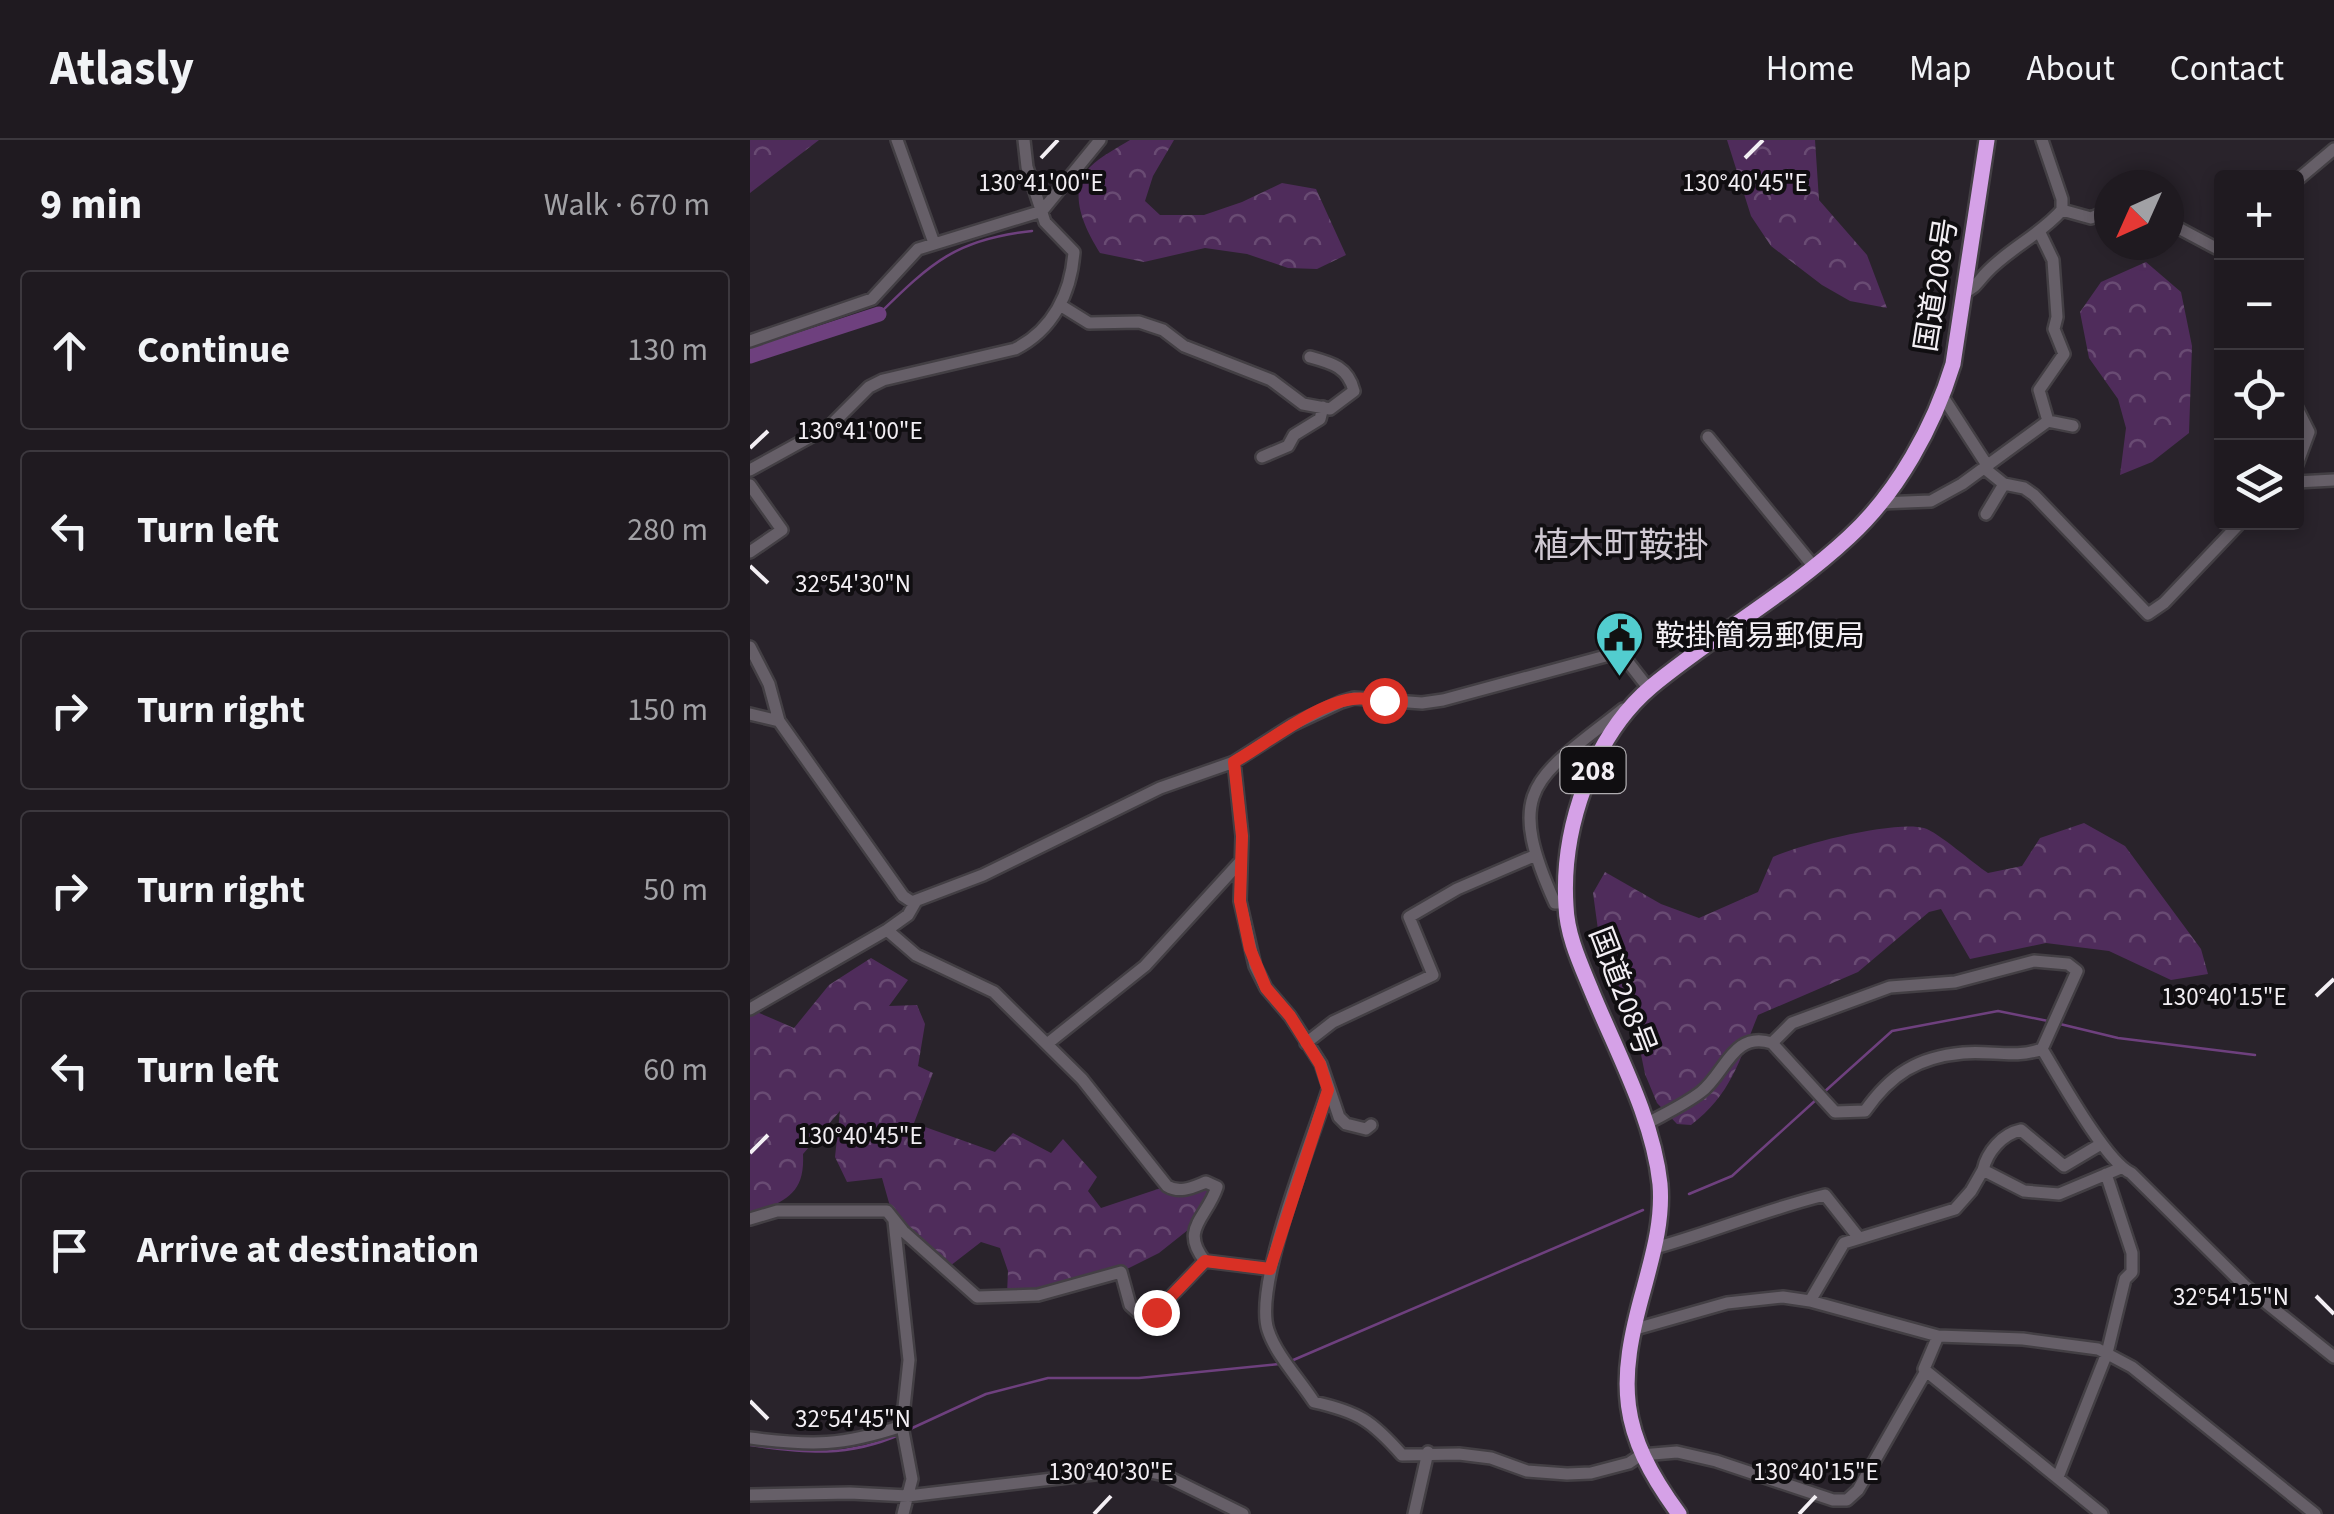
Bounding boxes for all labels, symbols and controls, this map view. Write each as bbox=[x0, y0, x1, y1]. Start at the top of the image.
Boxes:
text: Atlasly bbox=[50, 35, 194, 103]
text: Home bbox=[1766, 44, 1854, 94]
text: Map bbox=[1909, 44, 1972, 94]
text: About bbox=[2027, 44, 2115, 94]
text: Contact bbox=[2170, 44, 2284, 94]
text: 130°41'00"E bbox=[978, 165, 1104, 201]
text: 130°40'45"E bbox=[1682, 165, 1808, 201]
north arrow bbox=[2094, 170, 2184, 260]
map controls bbox=[2214, 170, 2304, 530]
button: + bbox=[2214, 170, 2304, 260]
text: 9 min bbox=[40, 175, 142, 235]
text: Walk · 670 m bbox=[544, 182, 710, 228]
street label: 国道208号 bbox=[1905, 215, 1968, 355]
button: − bbox=[2214, 260, 2304, 350]
icon: ahead bbox=[42, 323, 97, 378]
text: Continue bbox=[137, 323, 290, 377]
text: 130 m bbox=[627, 327, 708, 373]
button: locate bbox=[2214, 350, 2304, 440]
text: 130°41'00"E bbox=[797, 413, 923, 449]
button: layers bbox=[2214, 440, 2304, 530]
icon: left bbox=[42, 503, 97, 558]
text: Turn left bbox=[137, 503, 279, 557]
text: 280 m bbox=[627, 507, 708, 553]
district label: 植木町鞍掛 bbox=[1533, 521, 1709, 571]
text: 32°54'30"N bbox=[795, 566, 911, 602]
public building icon: 鞍掛簡易郵便局 bbox=[1594, 610, 1646, 678]
place label: 鞍掛簡易郵便局 bbox=[1655, 615, 1865, 658]
route start bbox=[1362, 678, 1408, 724]
icon: right bbox=[42, 683, 97, 738]
text: Turn right bbox=[137, 683, 305, 737]
text: 150 m bbox=[627, 687, 708, 733]
road number: 208 bbox=[1560, 747, 1626, 793]
icon: right bbox=[42, 863, 97, 918]
text: Turn right bbox=[137, 863, 305, 917]
text: 50 m bbox=[643, 867, 708, 913]
street label: 国道208号 bbox=[1578, 921, 1667, 1062]
text: 130°40'15"E bbox=[2161, 979, 2287, 1015]
icon: left bbox=[42, 1043, 97, 1098]
text: Turn left bbox=[137, 1043, 279, 1097]
text: 60 m bbox=[643, 1047, 708, 1093]
text: 130°40'45"E bbox=[797, 1118, 923, 1154]
icon: arrive bbox=[42, 1223, 97, 1278]
text: Arrive at destination bbox=[137, 1223, 479, 1277]
text: 32°54'15"N bbox=[2173, 1279, 2289, 1315]
route end bbox=[1134, 1290, 1180, 1336]
text: 32°54'45"N bbox=[795, 1401, 911, 1437]
text: 130°40'30"E bbox=[1048, 1454, 1174, 1490]
text: 130°40'15"E bbox=[1753, 1454, 1879, 1490]

